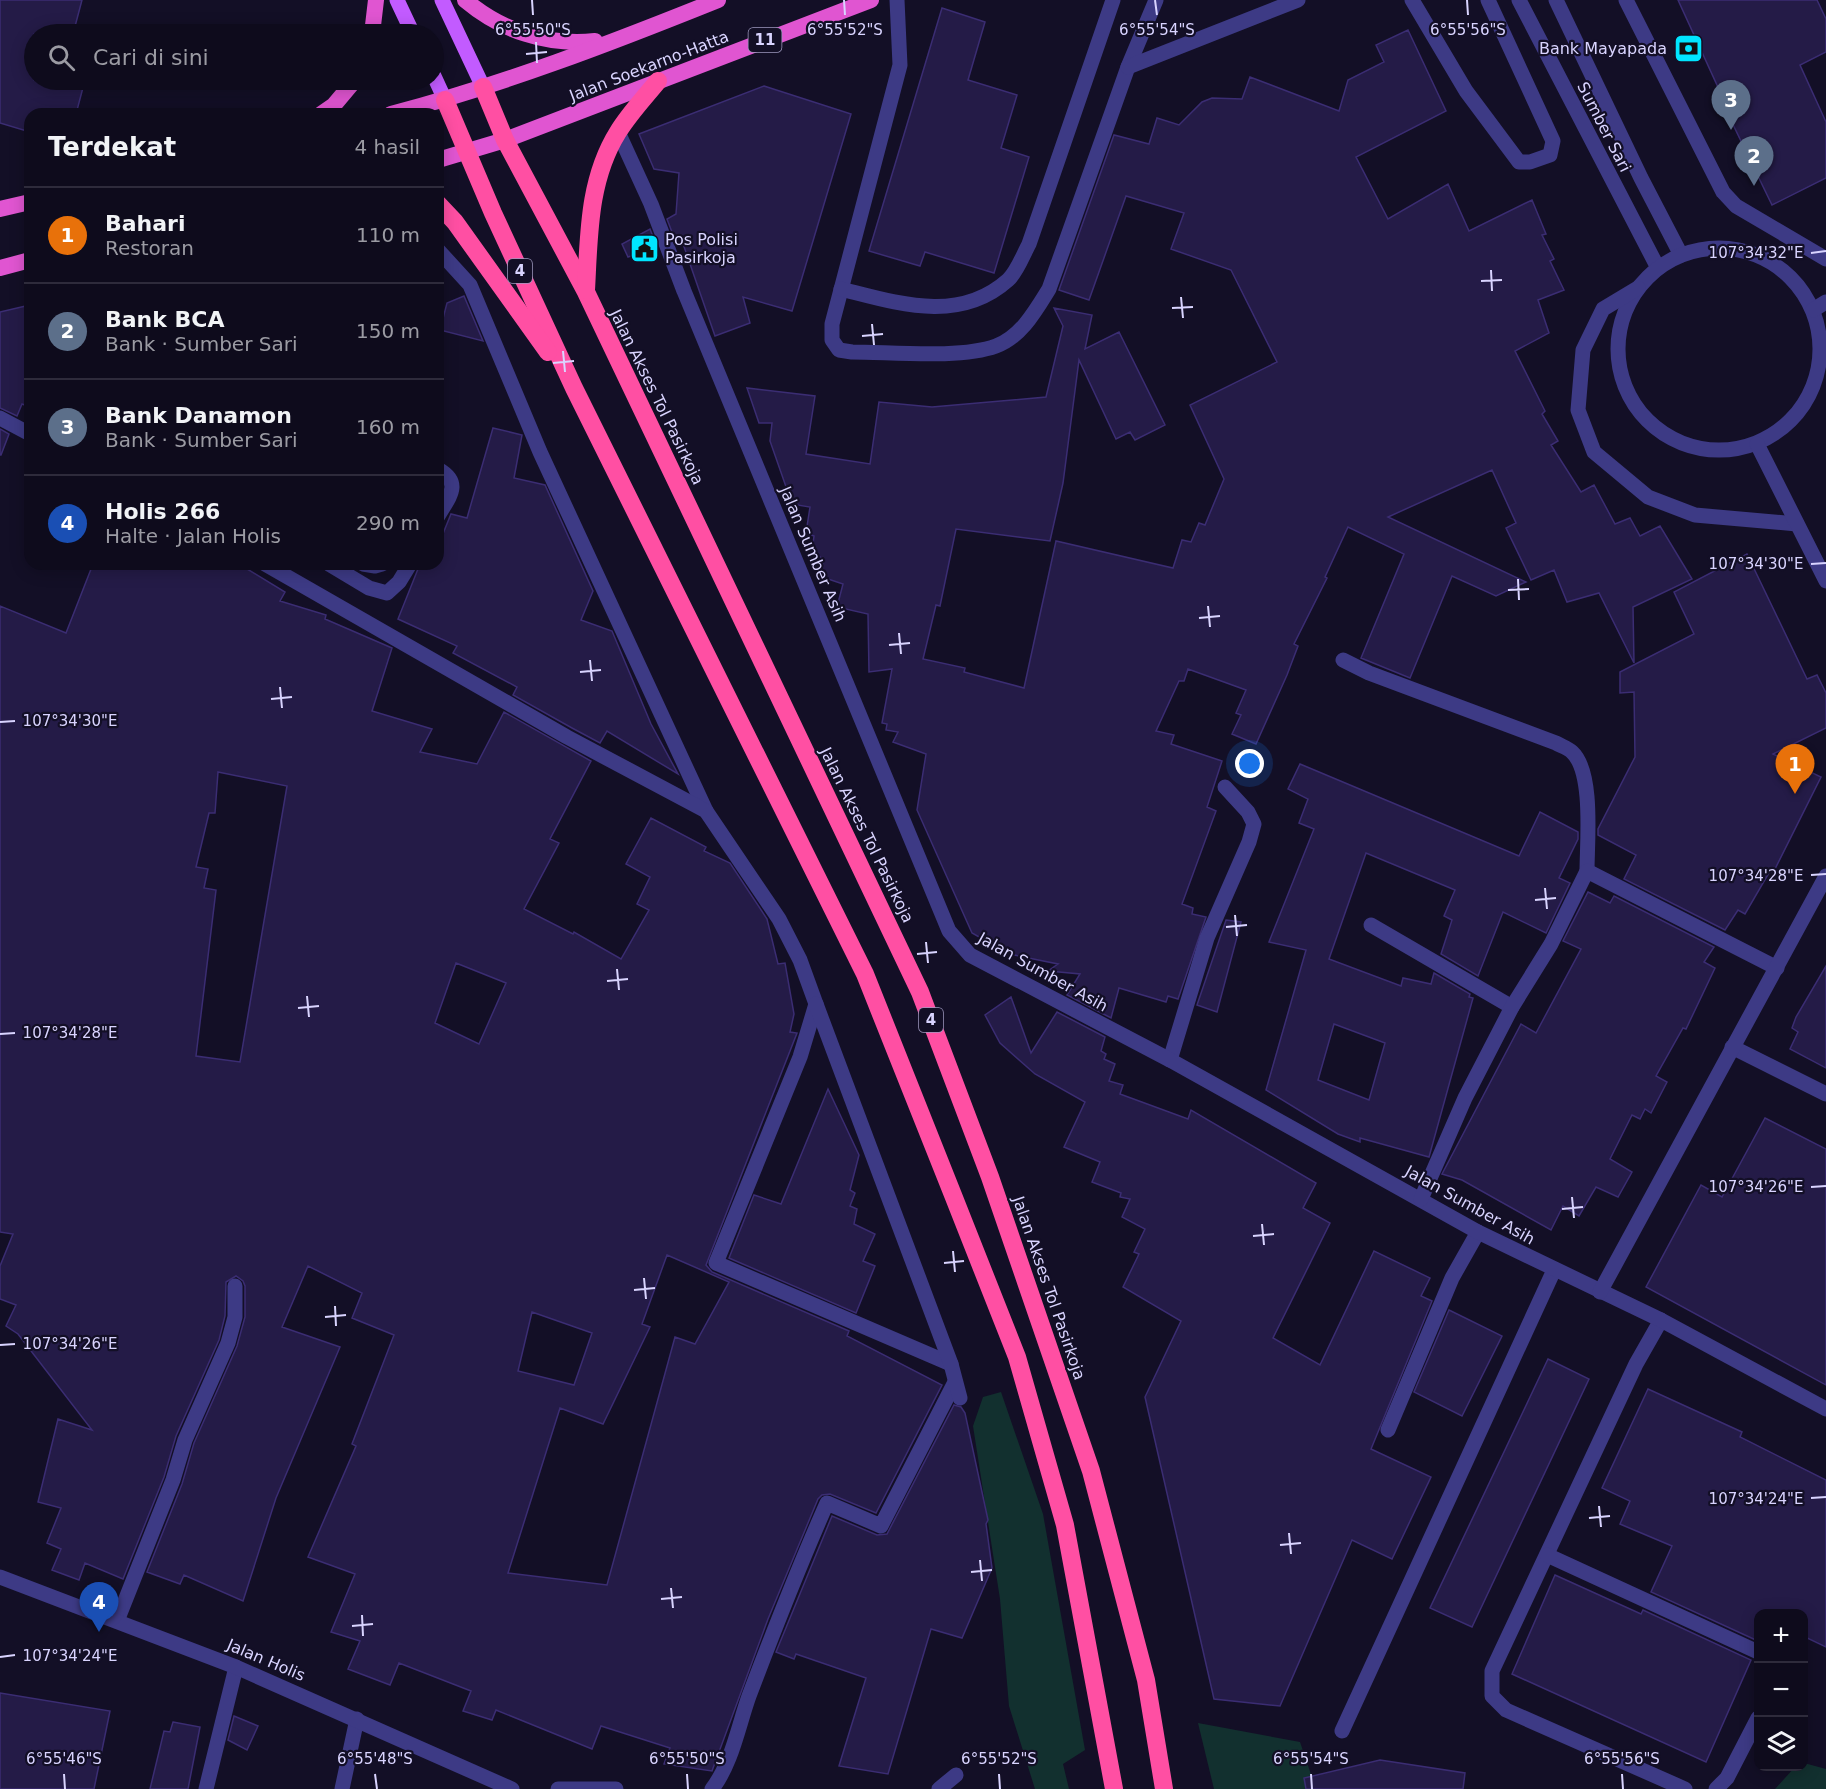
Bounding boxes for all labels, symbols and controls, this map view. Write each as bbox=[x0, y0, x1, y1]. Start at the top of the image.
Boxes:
text: 6°55'50"S bbox=[495, 21, 571, 39]
text: 6°55'52"S bbox=[807, 21, 883, 39]
text: 6°55'54"S bbox=[1119, 21, 1195, 39]
text: 6°55'56"S bbox=[1430, 21, 1506, 39]
search box bbox=[24, 24, 444, 90]
street label: Jalan Soekarno-Hatta bbox=[566, 27, 731, 106]
road number: 11 bbox=[748, 28, 782, 52]
bank icon: Bank Mayapada bbox=[1672, 32, 1704, 64]
place label: Bank Mayapada bbox=[1539, 39, 1667, 58]
icon: search bbox=[45, 41, 78, 74]
text: Cari di sini bbox=[93, 45, 209, 70]
street label: Sumber Sari bbox=[1573, 79, 1635, 175]
pin: 3 bbox=[1712, 80, 1750, 130]
text: Terdekat bbox=[48, 132, 176, 162]
text: 4 hasil bbox=[354, 135, 420, 159]
pin: 2 bbox=[1734, 136, 1774, 186]
text: Bahari bbox=[105, 211, 186, 236]
text: 1 bbox=[61, 223, 74, 247]
text: 110 m bbox=[356, 223, 420, 247]
place label: Pos Polisi Pasirkoja bbox=[665, 230, 738, 267]
public building icon: Pos Polisi Pasirkoja bbox=[628, 232, 660, 264]
text: Restoran bbox=[105, 236, 194, 260]
text: 107°34'32"E bbox=[1709, 244, 1803, 262]
road number: 4 bbox=[508, 259, 532, 283]
street label: Jalan Akses Tol Pasirkoja bbox=[606, 305, 708, 488]
text: Bank BCA bbox=[105, 307, 225, 332]
text: 2 bbox=[61, 319, 74, 343]
text: 150 m bbox=[356, 319, 420, 343]
text: Bank · Sumber Sari bbox=[105, 332, 297, 356]
text: Bank Danamon bbox=[105, 403, 292, 428]
text: 3 bbox=[61, 415, 74, 439]
text: 160 m bbox=[356, 415, 420, 439]
text: Bank · Sumber Sari bbox=[105, 428, 297, 452]
street label: Jalan Sumber Asih bbox=[775, 482, 850, 625]
text: Holis 266 bbox=[105, 499, 220, 524]
text: 4 bbox=[61, 511, 74, 535]
text: 290 m bbox=[356, 511, 420, 535]
text: Halte · Jalan Holis bbox=[105, 524, 281, 548]
text: 107°34'30"E bbox=[1709, 555, 1803, 573]
text: 107°34'30"E bbox=[23, 712, 117, 730]
street label: Jalan Akses Tol Pasirkoja bbox=[816, 743, 918, 926]
pin: 1 bbox=[1776, 744, 1814, 794]
your location bbox=[1235, 749, 1264, 778]
text: 107°34'28"E bbox=[1709, 867, 1803, 885]
street label: Jalan Sumber Asih bbox=[974, 928, 1111, 1016]
road number: 4 bbox=[919, 1008, 943, 1032]
text: 107°34'28"E bbox=[23, 1024, 117, 1042]
street label: Jalan Sumber Asih bbox=[1401, 1161, 1538, 1249]
text: 107°34'26"E bbox=[1709, 1178, 1803, 1196]
street label: Jalan Akses Tol Pasirkoja bbox=[1008, 1193, 1089, 1382]
text: 107°34'26"E bbox=[23, 1335, 117, 1353]
text: 107°34'24"E bbox=[1709, 1490, 1803, 1508]
pin: 4 bbox=[80, 1582, 118, 1632]
map controls bbox=[1754, 1609, 1808, 1771]
button: + bbox=[1754, 1609, 1808, 1663]
street label: Jalan Holis bbox=[223, 1635, 308, 1685]
text: 107°34'24"E bbox=[23, 1647, 117, 1665]
button: − bbox=[1754, 1663, 1808, 1717]
button: layers bbox=[1754, 1717, 1808, 1771]
text: 6°55'46"S bbox=[26, 1750, 102, 1768]
text: 6°55'48"S bbox=[337, 1750, 413, 1768]
text: 6°55'50"S bbox=[649, 1750, 725, 1768]
text: 6°55'52"S bbox=[961, 1750, 1037, 1768]
text: 6°55'54"S bbox=[1273, 1750, 1349, 1768]
text: 6°55'56"S bbox=[1584, 1750, 1660, 1768]

